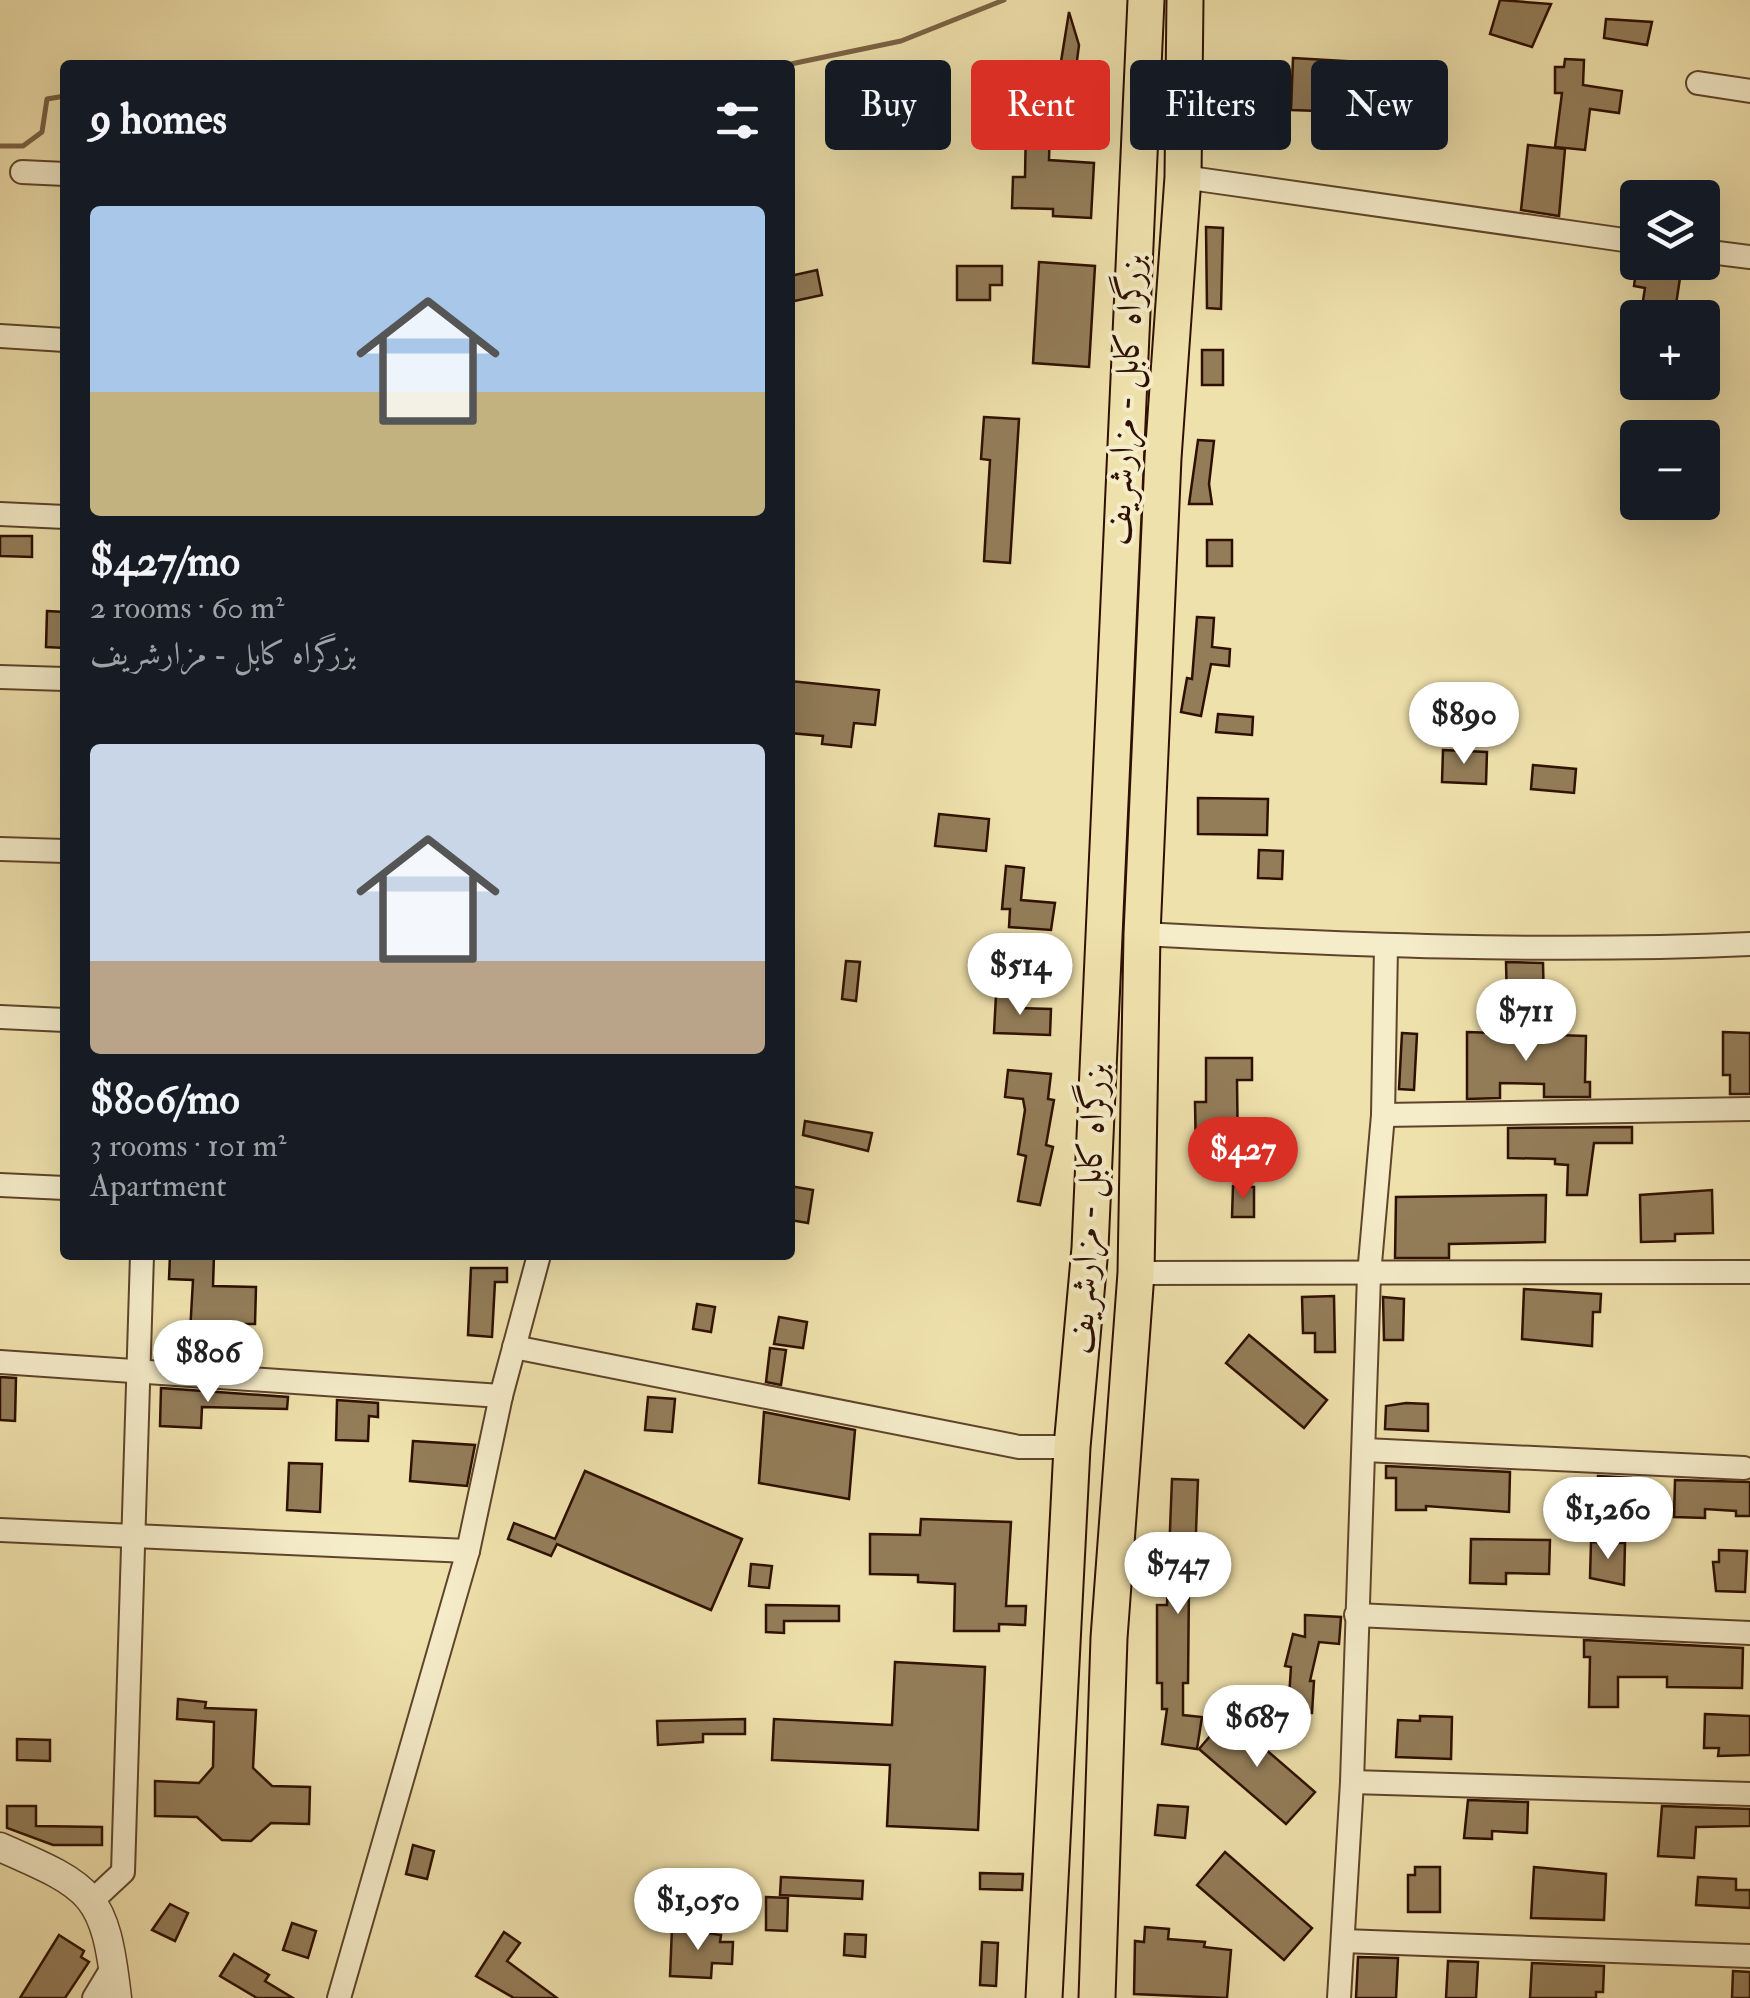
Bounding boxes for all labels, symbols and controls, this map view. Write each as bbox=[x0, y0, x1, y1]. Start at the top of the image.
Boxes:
chip: Buy bbox=[825, 60, 951, 150]
chip: Rent bbox=[971, 60, 1110, 150]
chip: Filters bbox=[1130, 60, 1291, 150]
chip: New bbox=[1311, 60, 1448, 150]
icon: filters bbox=[710, 93, 765, 148]
text: 9 homes bbox=[90, 94, 227, 146]
map controls bbox=[1620, 180, 1720, 520]
button: layers bbox=[1620, 180, 1720, 280]
street label: بزرگراه کابل - مزارشریف bbox=[1094, 253, 1157, 547]
icon: home bbox=[338, 271, 518, 451]
button: + bbox=[1620, 300, 1720, 400]
button: − bbox=[1620, 420, 1720, 520]
text: $427/mo bbox=[90, 536, 240, 588]
text: 2 rooms · 60 m² bbox=[90, 588, 284, 628]
text: بزرگراه کابل - مزارشریف bbox=[90, 634, 356, 674]
pin: $890 bbox=[1405, 682, 1523, 767]
text: $890 bbox=[1431, 694, 1497, 734]
icon: home bbox=[338, 809, 518, 989]
pin: $514 bbox=[961, 933, 1079, 1018]
text: $514 bbox=[990, 945, 1050, 985]
pin: $711 bbox=[1467, 979, 1585, 1064]
text: $711 bbox=[1498, 991, 1554, 1031]
street label: بزرگراه کابل - مزارشریف bbox=[1057, 1062, 1120, 1356]
text: $806/mo bbox=[90, 1074, 240, 1126]
pin: $427 bbox=[1184, 1117, 1302, 1202]
text: 3 rooms · 101 m² bbox=[90, 1126, 287, 1166]
text: $427 bbox=[1210, 1129, 1276, 1169]
text: Apartment bbox=[90, 1166, 227, 1206]
pin: $806 bbox=[149, 1320, 267, 1405]
text: $806 bbox=[175, 1332, 241, 1372]
pin: $1,260 bbox=[1527, 1477, 1689, 1562]
text: $1,260 bbox=[1565, 1489, 1651, 1529]
pin: $747 bbox=[1119, 1532, 1237, 1617]
text: $747 bbox=[1146, 1544, 1210, 1584]
pin: $687 bbox=[1198, 1685, 1316, 1770]
text: $687 bbox=[1225, 1697, 1289, 1737]
pin: $1,050 bbox=[617, 1868, 779, 1953]
text: $1,050 bbox=[656, 1880, 740, 1920]

